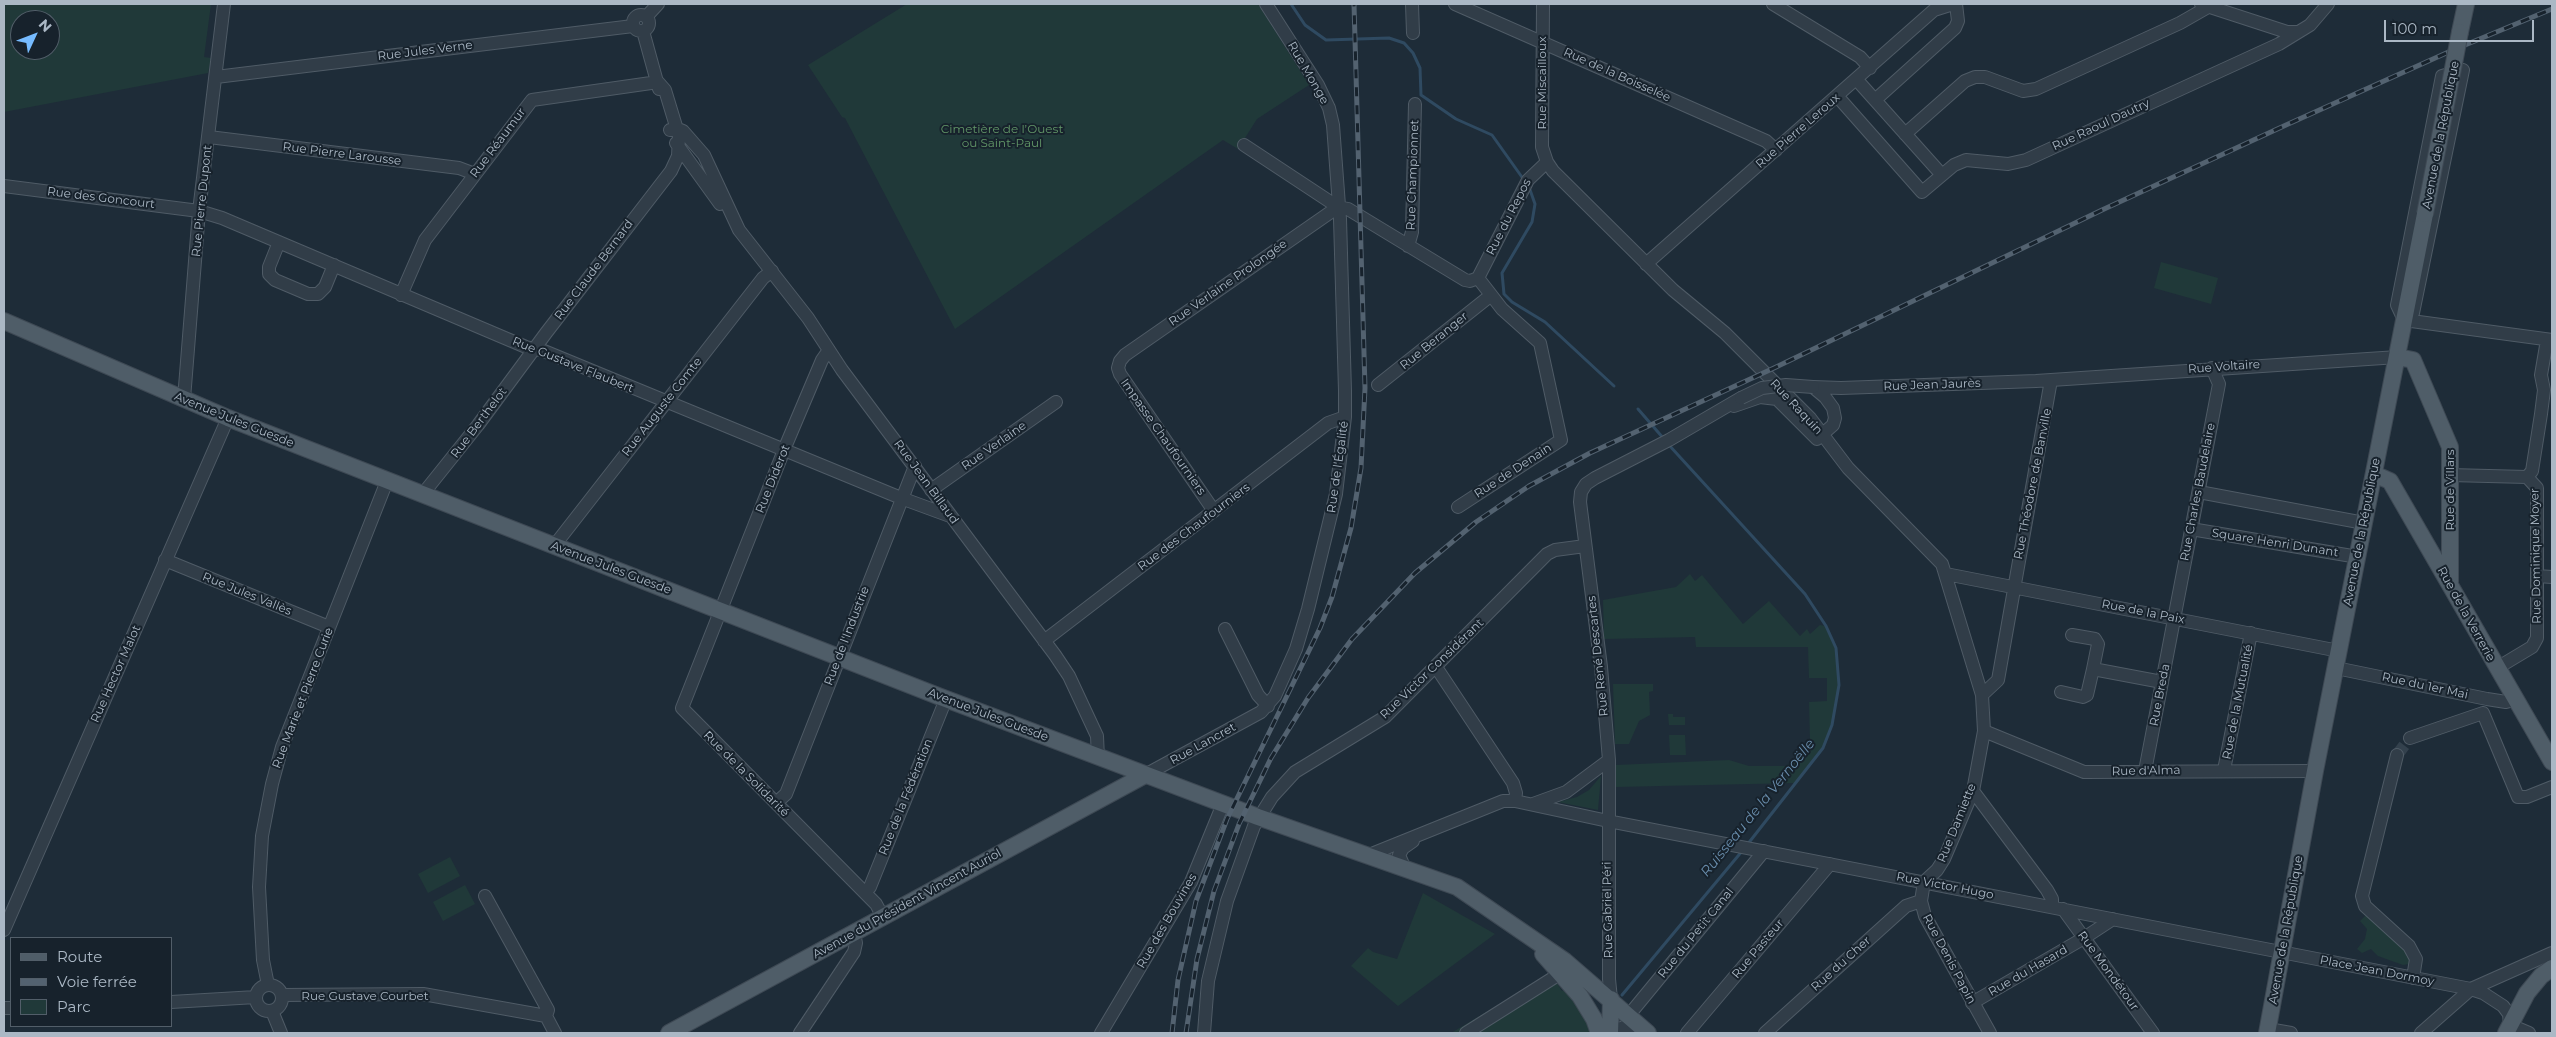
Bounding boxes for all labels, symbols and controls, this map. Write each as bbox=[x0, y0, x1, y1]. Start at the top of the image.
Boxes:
north arrow bbox=[10, 10, 60, 60]
scale bar bbox=[2386, 10, 2536, 42]
text: N bbox=[35, 15, 56, 36]
text: 100 m bbox=[2392, 19, 2437, 38]
street label: Rue Miscailloux bbox=[1535, 36, 1549, 130]
street label: Rue Jules Verne bbox=[377, 38, 473, 64]
street label: Rue Monge bbox=[1284, 39, 1332, 107]
street label: Rue de la Boisselée bbox=[1561, 45, 1673, 105]
street label: Avenue de la République bbox=[2420, 60, 2462, 210]
street label: Rue Pierre Leroux bbox=[1753, 91, 1843, 171]
street label: Rue Raoul Dautry bbox=[2050, 96, 2152, 154]
street label: Rue Réaumur bbox=[467, 105, 529, 181]
street label: Rue Championnet bbox=[1404, 119, 1422, 231]
park label: Cimetière de l’Ouest ou Saint-Paul bbox=[941, 122, 1063, 150]
street label: Rue Pierre Larousse bbox=[282, 140, 402, 168]
street label: Rue Pierre Dupont bbox=[189, 144, 215, 258]
street label: Rue du Repos bbox=[1484, 176, 1534, 258]
street label: Rue des Goncourt bbox=[46, 184, 156, 212]
street label: Rue Claude Bernard bbox=[552, 217, 636, 323]
street label: Rue Verlaine Prolongée bbox=[1166, 237, 1290, 329]
street label: Rue Beranger bbox=[1397, 309, 1471, 373]
street label: Rue Gustave Flaubert bbox=[510, 334, 636, 396]
street label: Rue Auguste Comte bbox=[619, 355, 705, 459]
street label: Rue Voltaire bbox=[2187, 357, 2261, 377]
street label: Impasse Chaufourniers bbox=[1117, 376, 1209, 498]
street label: Rue Raquin bbox=[1767, 376, 1825, 438]
street label: Rue Jean Jaurès bbox=[1883, 376, 1981, 394]
street label: Rue Berthelot bbox=[448, 385, 510, 461]
street label: Avenue Jules Guesde bbox=[172, 389, 296, 451]
street label: Rue Théodore de Banville bbox=[2011, 407, 2055, 561]
street label: Rue Verlaine bbox=[959, 418, 1029, 474]
street label: Rue de l'Égalité bbox=[1324, 420, 1352, 514]
street label: Rue Charles Baudelaire bbox=[2178, 422, 2218, 562]
street label: Rue Jean Billaud bbox=[891, 437, 961, 527]
street label: Rue de Denain bbox=[1472, 441, 1554, 501]
street label: Rue Diderot bbox=[753, 443, 793, 515]
street label: Rue de Villars bbox=[2443, 449, 2457, 531]
street label: Avenue de la République bbox=[2341, 457, 2383, 607]
street label: Rue des Chaufourniers bbox=[1135, 480, 1253, 574]
street label: Rue Dominique Moyer bbox=[2528, 488, 2544, 624]
street label: Square Henri Dunant bbox=[2211, 526, 2339, 560]
street label: Avenue Jules Guesde bbox=[549, 538, 673, 598]
street label: Rue de la Verrerie bbox=[2434, 564, 2498, 664]
street label: Rue Jules Vallès bbox=[200, 570, 294, 618]
street label: Rue de l'Industrie bbox=[821, 584, 873, 688]
street label: Rue René Descartes bbox=[1585, 595, 1611, 717]
street label: Rue de la Paix bbox=[2100, 597, 2186, 627]
street label: Rue Victor Considérant bbox=[1377, 616, 1487, 722]
street label: Rue Hector Malot bbox=[88, 623, 144, 725]
street label: Rue Marie et Pierre Curie bbox=[269, 626, 337, 770]
street label: Rue de la Mutualité bbox=[2220, 643, 2256, 761]
street label: Rue Breda bbox=[2147, 663, 2173, 727]
street label: Rue du 1er Mai bbox=[2381, 670, 2469, 702]
street label: Avenue Jules Guesde bbox=[926, 685, 1050, 745]
street label: Rue Lancret bbox=[1168, 720, 1238, 768]
street label: Rue de la Solidarité bbox=[700, 728, 792, 820]
water label: Ruisseau de la Vernoëlle bbox=[1697, 736, 1819, 880]
street label: Rue de la Fédération bbox=[876, 737, 936, 857]
street label: Rue d'Alma bbox=[2111, 763, 2181, 779]
street label: Rue Damiette bbox=[1935, 781, 1979, 865]
street label: Avenue du Président Vincent Auriol bbox=[810, 846, 1004, 962]
street label: Avenue de la République bbox=[2266, 855, 2306, 1005]
street label: Rue Gabriel Péri bbox=[1600, 861, 1616, 959]
street label: Rue Victor Hugo bbox=[1895, 869, 1995, 903]
street label: Rue des Bouvines bbox=[1134, 871, 1200, 971]
street label: Rue du Petit Canal bbox=[1655, 885, 1737, 981]
street label: Rue Denis Papin bbox=[1919, 912, 1979, 1006]
street label: Rue Pasteur bbox=[1729, 916, 1787, 982]
street label: Rue Mondétour bbox=[2074, 928, 2142, 1014]
street label: Rue du Cher bbox=[1808, 934, 1874, 994]
legend bbox=[10, 937, 172, 1027]
street label: Rue du Hasard bbox=[1986, 943, 2070, 999]
text: Route bbox=[57, 947, 102, 966]
street label: Place Jean Dormoy bbox=[2319, 953, 2435, 989]
text: Voie ferrée bbox=[57, 972, 137, 991]
street label: Rue Gustave Courbet bbox=[301, 989, 429, 1003]
text: Parc bbox=[57, 997, 91, 1016]

